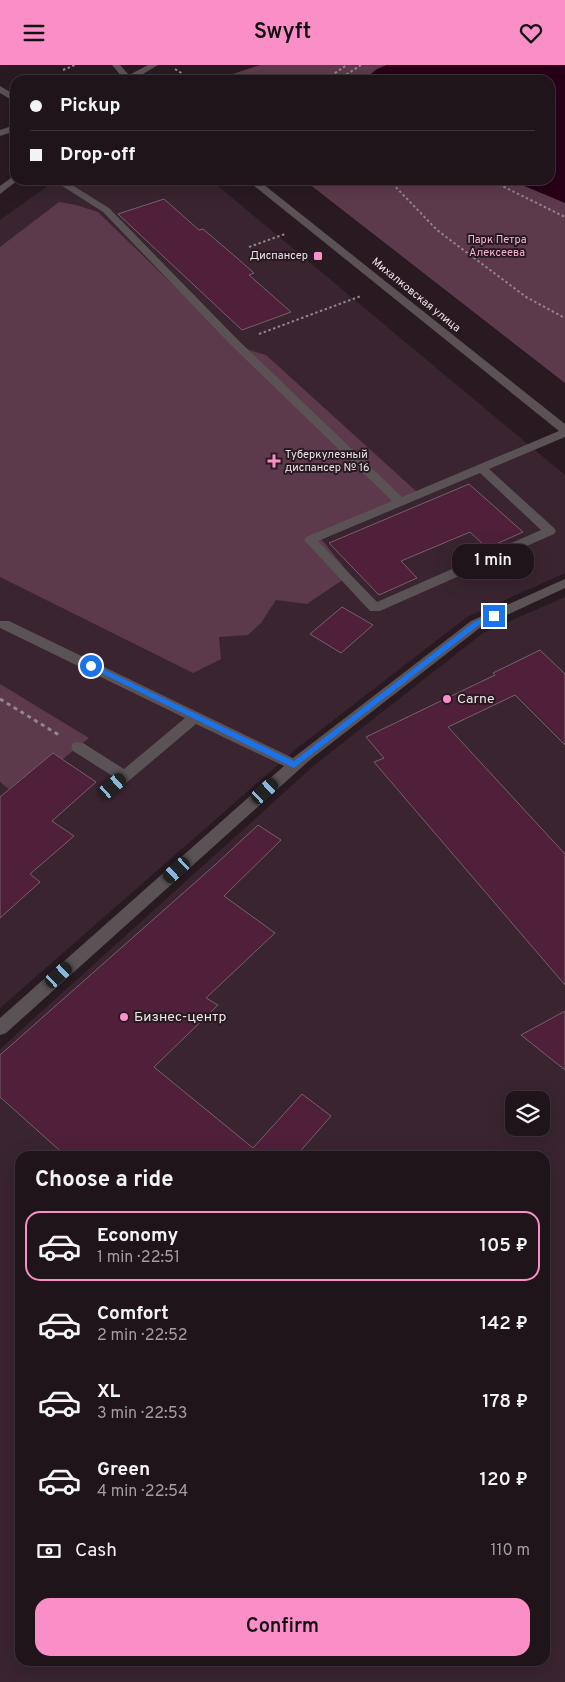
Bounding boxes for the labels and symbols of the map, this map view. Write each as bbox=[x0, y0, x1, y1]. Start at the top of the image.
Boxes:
park label: Парк Петра Алексеева bbox=[468, 233, 527, 260]
place label: Диспансер bbox=[250, 249, 308, 263]
marker: Диспансер bbox=[312, 250, 324, 262]
street label: Михалковская улица bbox=[369, 255, 463, 335]
place label: Туберкулезный диспансер № 16 bbox=[285, 448, 370, 475]
marker: Туберкулезный диспансер № 16 bbox=[267, 454, 281, 468]
callout: 1 min bbox=[453, 543, 535, 579]
route end bbox=[483, 605, 505, 627]
route start bbox=[80, 655, 102, 677]
place label: Carne bbox=[457, 691, 495, 708]
marker: Carne bbox=[441, 693, 453, 705]
car bbox=[96, 770, 129, 802]
car bbox=[248, 775, 281, 807]
car bbox=[160, 854, 193, 886]
car bbox=[42, 959, 75, 991]
place label: Бизнес-центр bbox=[134, 1009, 226, 1026]
marker: Бизнес-центр bbox=[118, 1011, 130, 1023]

